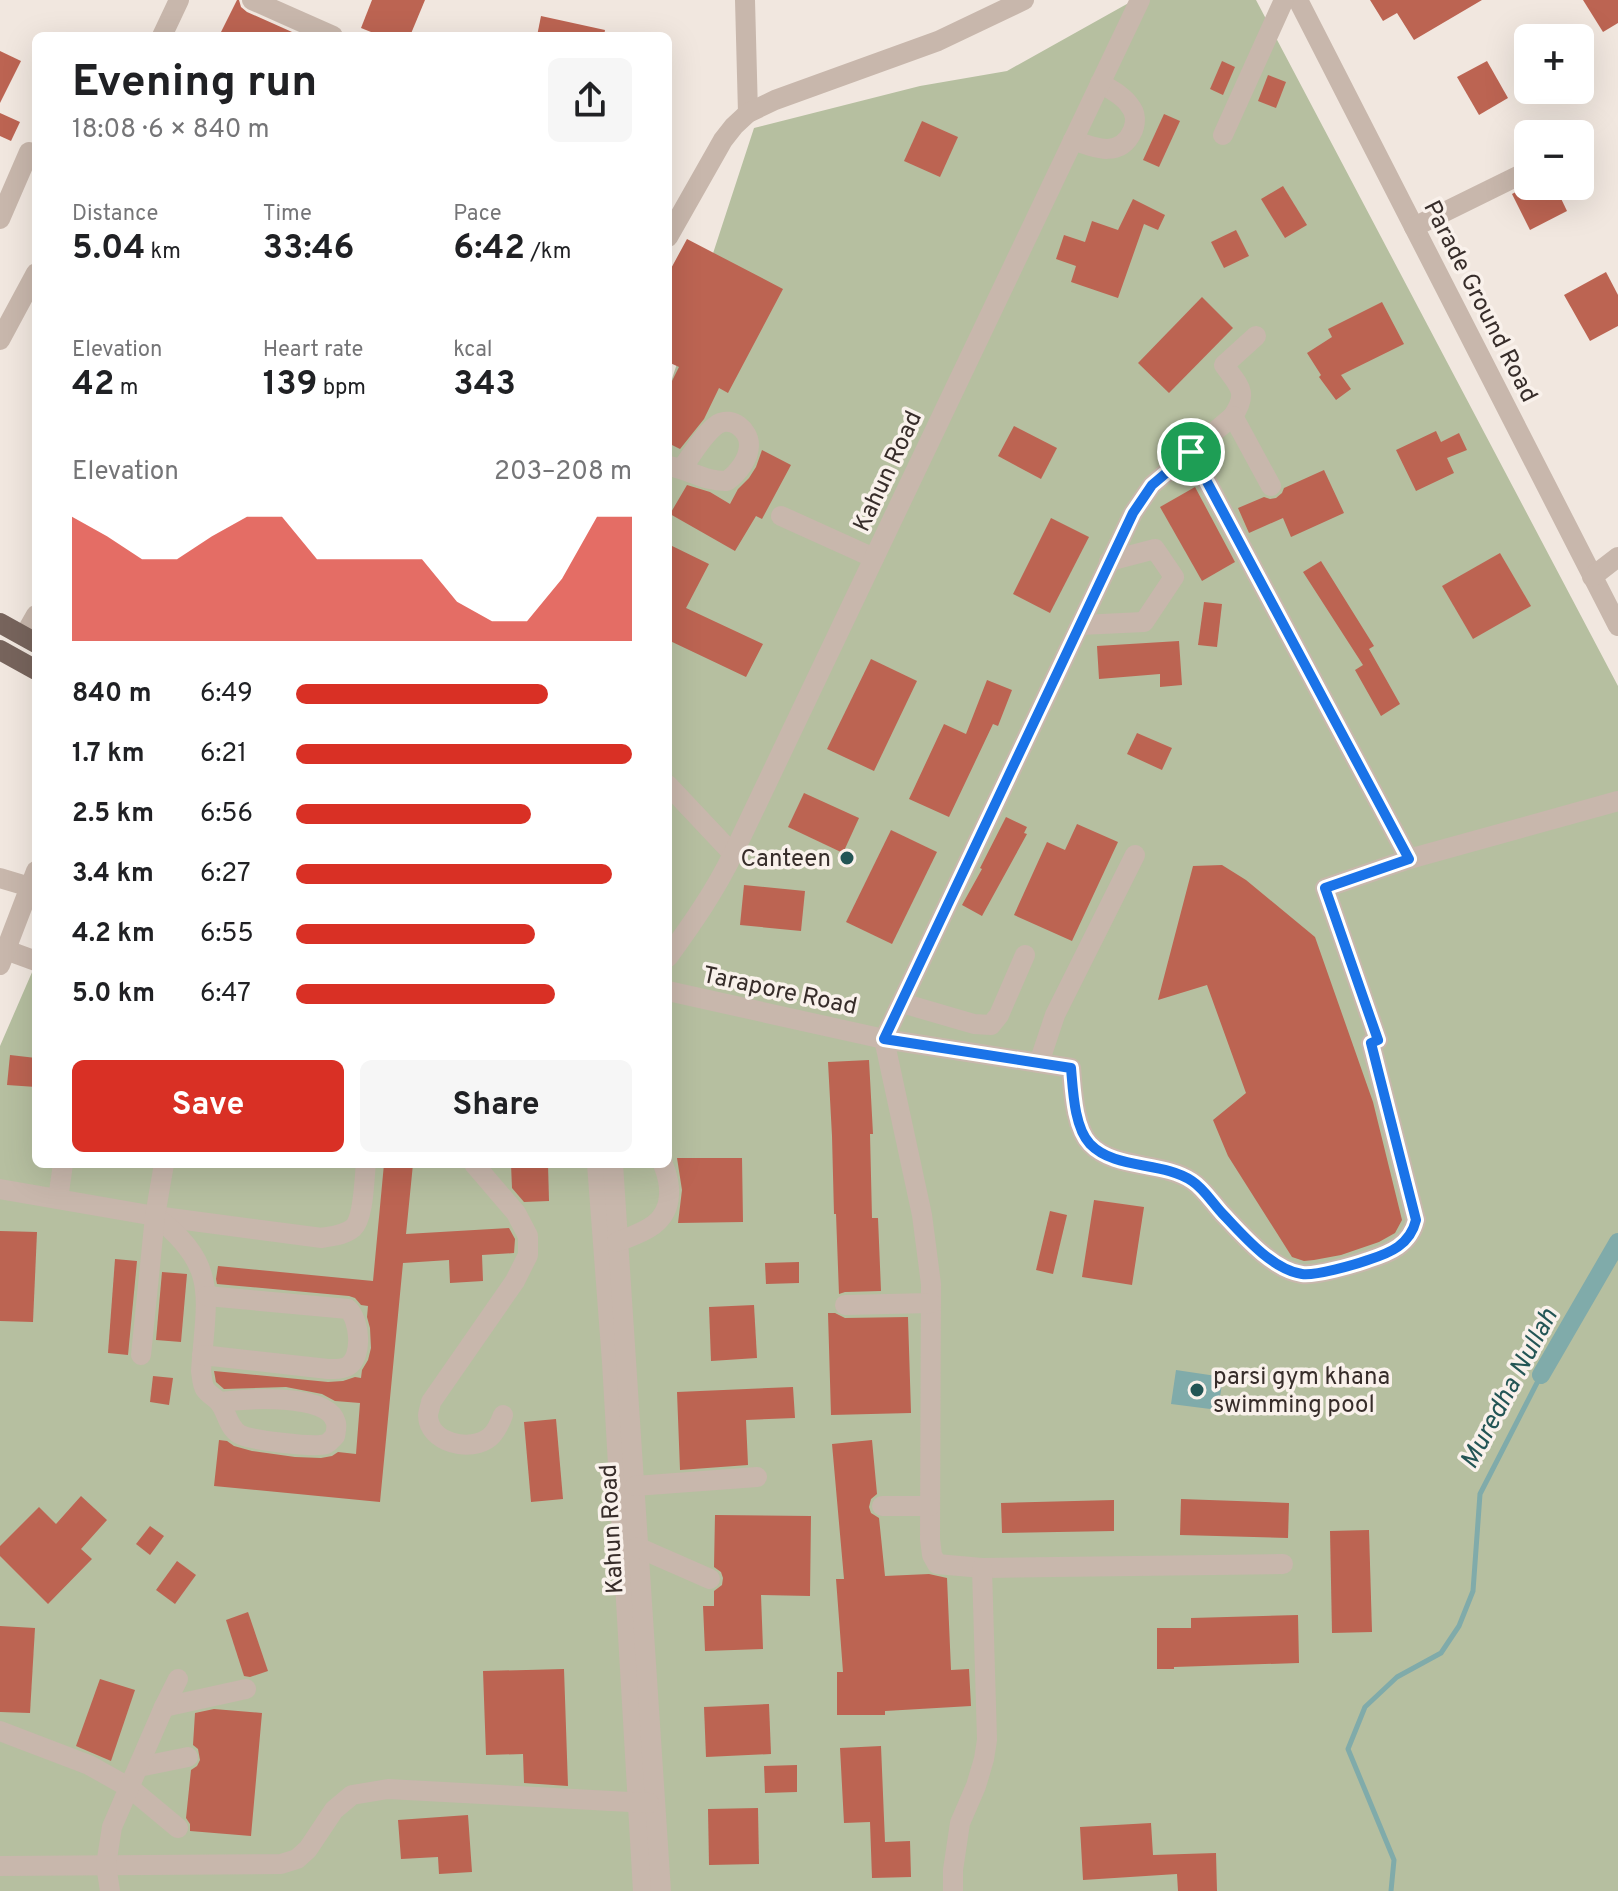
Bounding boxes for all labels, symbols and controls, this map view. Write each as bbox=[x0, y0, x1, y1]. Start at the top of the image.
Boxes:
map controls bbox=[1514, 24, 1594, 200]
button: + bbox=[1514, 24, 1594, 104]
text: Evening run bbox=[72, 56, 317, 112]
button: share bbox=[548, 58, 632, 142]
text: 18:08 · 6 × 840 m bbox=[72, 114, 270, 147]
button: − bbox=[1514, 120, 1594, 200]
street label: Parade Ground Road bbox=[1415, 196, 1543, 408]
text: Distance bbox=[72, 201, 158, 228]
text: Time bbox=[263, 201, 312, 228]
text: Pace bbox=[453, 201, 502, 228]
text: 5.04 bbox=[72, 228, 145, 271]
text: 33:46 bbox=[263, 228, 354, 271]
text: 6:42 bbox=[453, 228, 525, 271]
text: km bbox=[145, 239, 181, 266]
text: /km bbox=[525, 239, 571, 266]
text: Elevation bbox=[72, 337, 162, 364]
text: Heart rate bbox=[263, 337, 363, 364]
text: kcal bbox=[453, 337, 492, 364]
text: 42 bbox=[72, 364, 115, 407]
text: 139 bbox=[263, 364, 318, 407]
text: 343 bbox=[453, 364, 516, 407]
text: m bbox=[115, 375, 138, 402]
text: bpm bbox=[318, 375, 366, 402]
street label: Kahun Road bbox=[848, 407, 930, 537]
pin bbox=[1157, 418, 1225, 486]
icon: arrive bbox=[1169, 430, 1213, 474]
text: Elevation bbox=[72, 456, 179, 489]
text: 203–208 m bbox=[494, 456, 632, 489]
text: 840 m bbox=[72, 678, 151, 711]
text: 6:49 bbox=[200, 678, 253, 711]
text: 1.7 km bbox=[72, 738, 145, 771]
text: 6:21 bbox=[200, 738, 247, 771]
text: 2.5 km bbox=[72, 798, 154, 831]
text: 6:56 bbox=[200, 798, 253, 831]
place label: Canteen bbox=[741, 845, 831, 875]
marker: Canteen bbox=[838, 849, 856, 867]
text: 3.4 km bbox=[72, 858, 154, 891]
text: 6:27 bbox=[200, 858, 251, 891]
text: 4.2 km bbox=[72, 918, 155, 951]
text: 6:55 bbox=[200, 918, 254, 951]
street label: Tarapore Road bbox=[700, 961, 860, 1023]
text: 5.0 km bbox=[72, 978, 155, 1011]
text: 6:47 bbox=[200, 978, 251, 1011]
button: Save bbox=[72, 1060, 344, 1152]
button: Share bbox=[360, 1060, 632, 1152]
water label: Muredha Nullah bbox=[1454, 1303, 1566, 1475]
place label: parsi gym khana swimming pool bbox=[1213, 1363, 1390, 1421]
marker: parsi gym khana swimming pool bbox=[1188, 1381, 1206, 1399]
street label: Kahun Road bbox=[595, 1463, 631, 1595]

